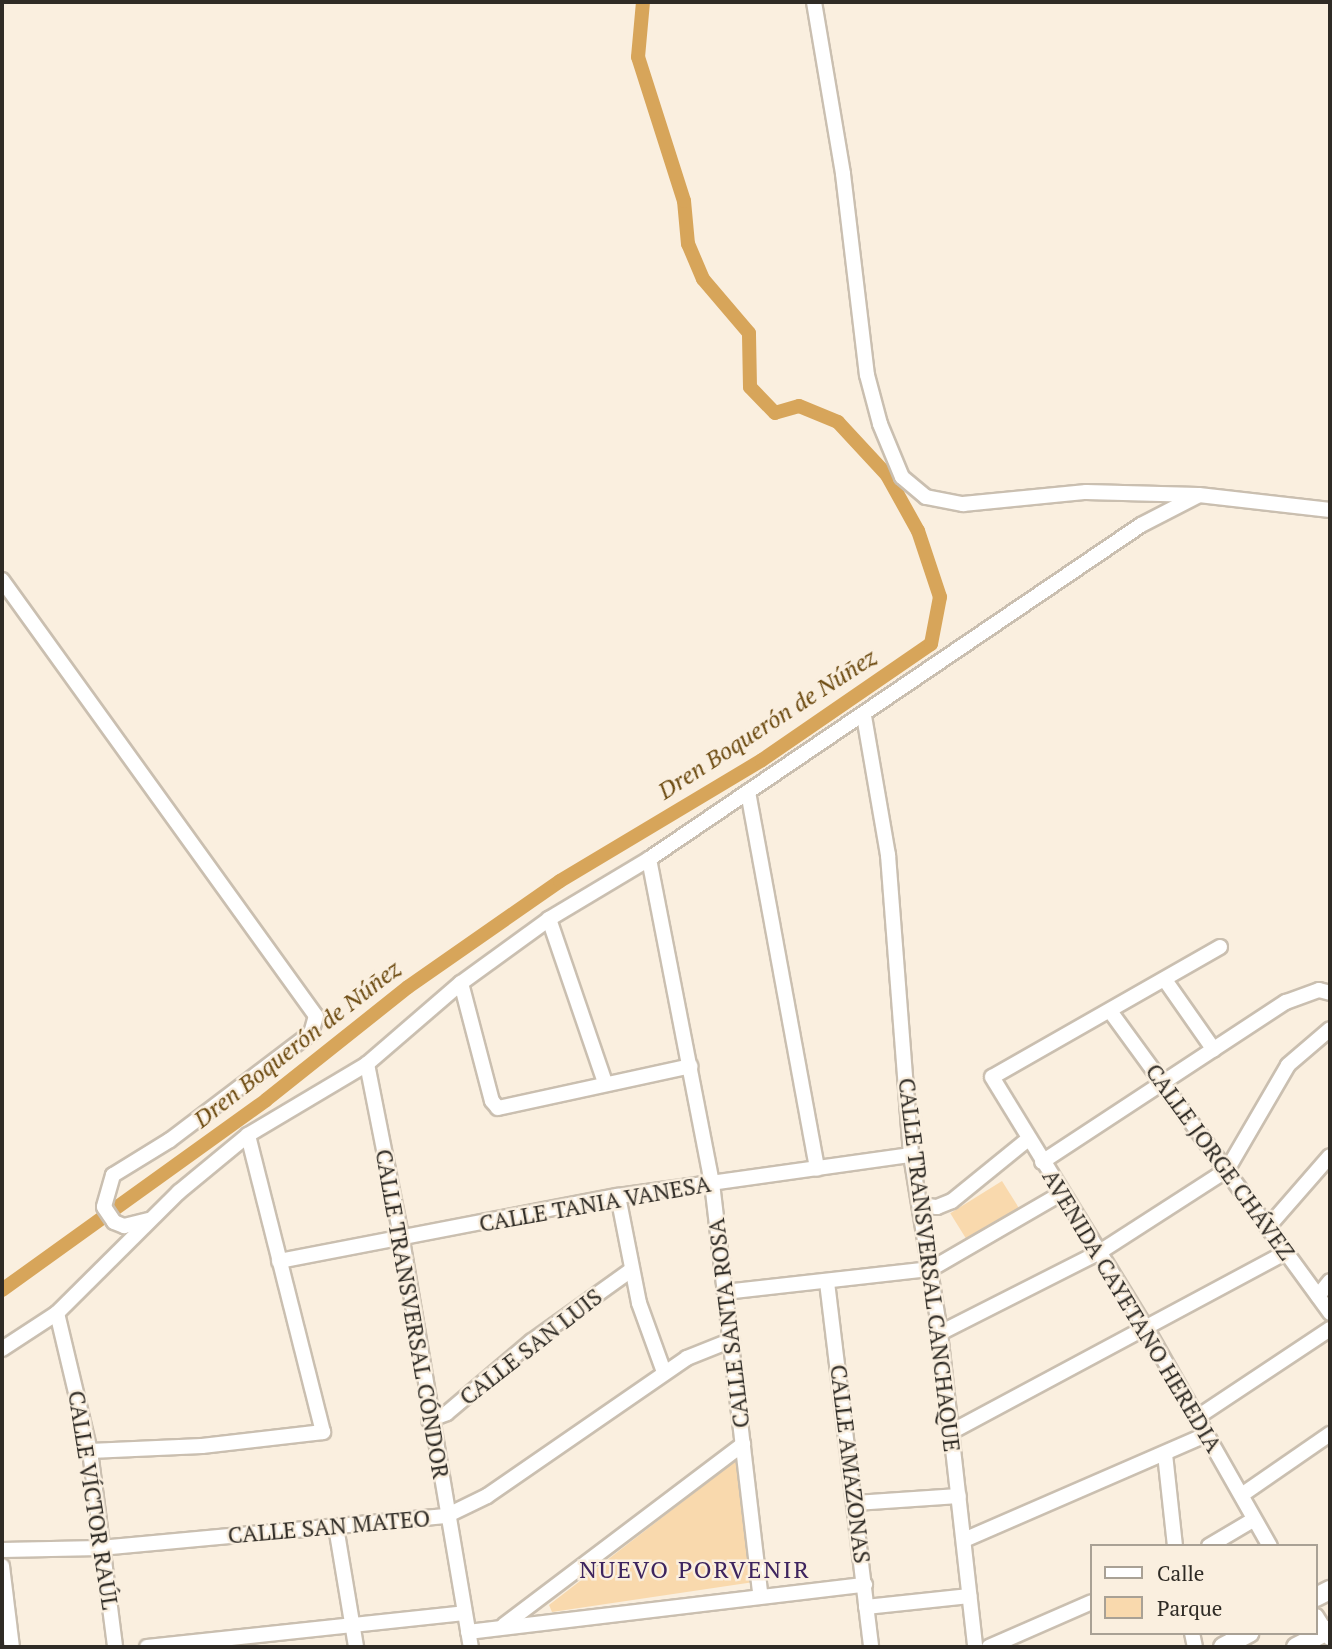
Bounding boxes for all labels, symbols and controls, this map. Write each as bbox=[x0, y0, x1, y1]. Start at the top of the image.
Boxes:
water label: Dren Boquerón de Núñez bbox=[652, 643, 882, 805]
water label: Dren Boquerón de Núñez bbox=[188, 954, 406, 1134]
street label: CALLE JORGE CHÁVEZ bbox=[1140, 1058, 1300, 1266]
street label: CALLE TRANSVERSAL CANCHAQUE bbox=[892, 1076, 966, 1454]
street label: CALLE TRANSVERSAL CÓNDOR bbox=[369, 1147, 455, 1481]
street label: AVENIDA CAYETANO HEREDIA bbox=[1036, 1164, 1228, 1458]
street label: CALLE TANIA VANESA bbox=[476, 1170, 714, 1238]
street label: CALLE SANTA ROSA bbox=[702, 1216, 756, 1430]
street label: CALLE SAN LUIS bbox=[454, 1283, 608, 1411]
street label: CALLE AMAZONAS bbox=[824, 1363, 876, 1565]
street label: CALLE VÍCTOR RAÚL bbox=[62, 1388, 124, 1612]
street label: CALLE SAN MATEO bbox=[227, 1504, 431, 1550]
legend bbox=[1090, 1544, 1318, 1635]
district label: NUEVO PORVENIR bbox=[581, 1556, 809, 1584]
text: Calle bbox=[1157, 1559, 1204, 1587]
text: Parque bbox=[1157, 1594, 1222, 1622]

